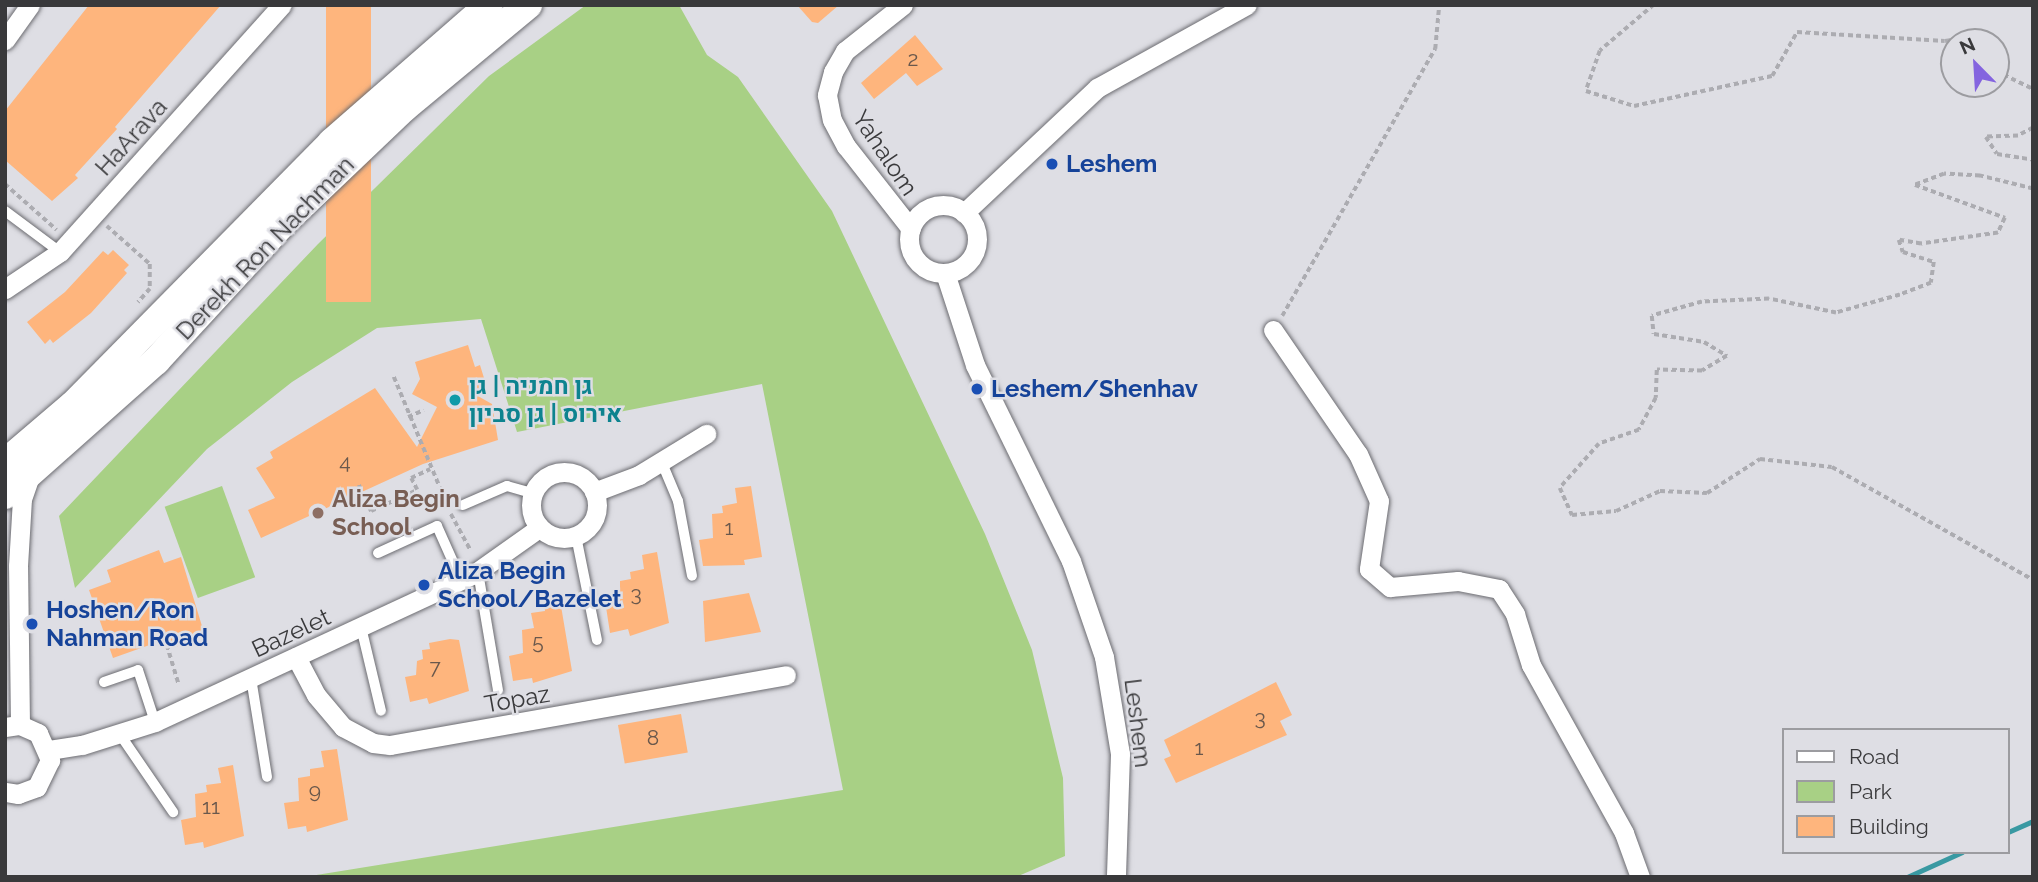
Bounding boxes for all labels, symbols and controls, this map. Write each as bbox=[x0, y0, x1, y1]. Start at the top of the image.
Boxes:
north arrow bbox=[1940, 28, 2010, 98]
text: N bbox=[1956, 33, 1978, 59]
house number: 2 bbox=[908, 46, 918, 72]
street label: HaArava bbox=[89, 93, 173, 181]
street label: Yahalom bbox=[846, 105, 924, 201]
street label: Derekh Ron Nachman bbox=[170, 150, 360, 346]
place label: Leshem bbox=[1066, 150, 1157, 178]
marker: Leshem bbox=[1044, 156, 1060, 172]
place label: גן חמניה | גן אירוס | גן סביון bbox=[469, 372, 622, 428]
place label: Leshem/Shenhav bbox=[991, 375, 1198, 403]
marker: Leshem/Shenhav bbox=[969, 381, 985, 397]
marker: גן חמניה | גן אירוס | גן סביון bbox=[447, 392, 463, 408]
house number: 4 bbox=[339, 449, 351, 475]
place label: Aliza Begin School bbox=[332, 485, 460, 541]
marker: Aliza Begin School bbox=[310, 505, 326, 521]
house number: 1 bbox=[725, 515, 733, 541]
place label: Aliza Begin School/Bazelet bbox=[438, 557, 621, 613]
marker: Aliza Begin School/Bazelet bbox=[416, 577, 432, 593]
house number: 3 bbox=[630, 581, 642, 607]
place label: Hoshen/Ron Nahman Road bbox=[46, 596, 208, 652]
street label: Bazelet bbox=[247, 602, 335, 664]
marker: Hoshen/Ron Nahman Road bbox=[24, 616, 40, 632]
house number: 5 bbox=[532, 629, 544, 655]
house number: 7 bbox=[429, 654, 441, 680]
street label: Leshem bbox=[1118, 677, 1158, 769]
street label: Topaz bbox=[482, 679, 552, 719]
house number: 3 bbox=[1254, 705, 1266, 731]
house number: 8 bbox=[647, 725, 659, 751]
legend bbox=[1783, 728, 2010, 854]
house number: 1 bbox=[1195, 735, 1203, 761]
text: Road bbox=[1849, 744, 1899, 769]
house number: 9 bbox=[309, 778, 321, 804]
text: Park bbox=[1849, 779, 1892, 804]
house number: 11 bbox=[202, 794, 220, 820]
text: Building bbox=[1849, 814, 1929, 839]

